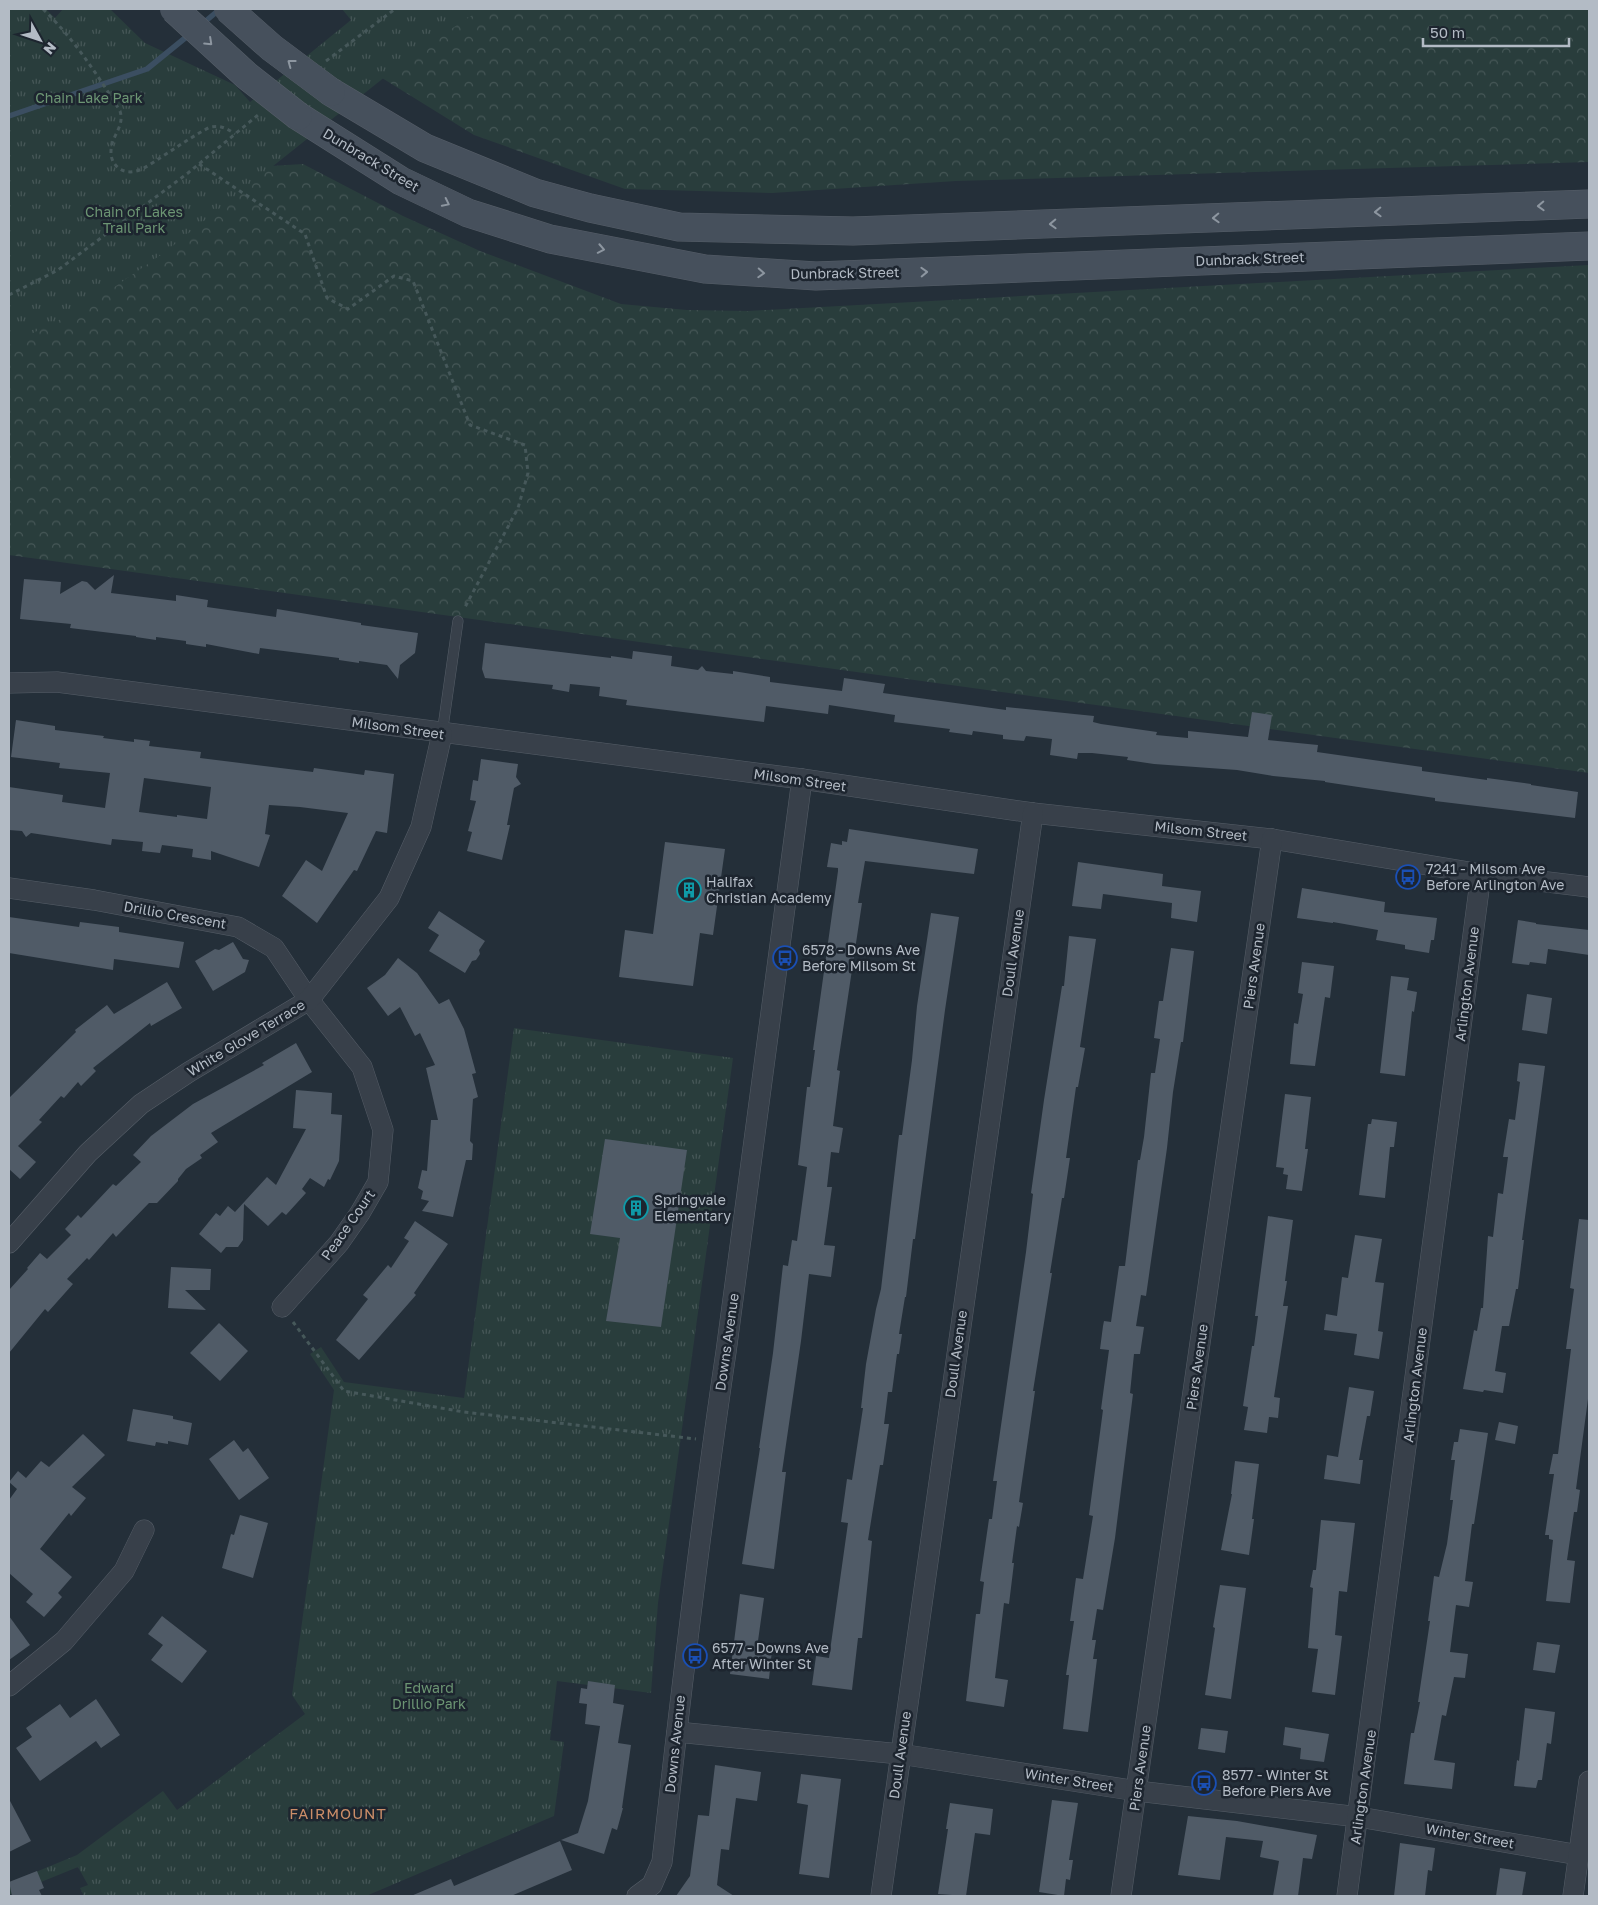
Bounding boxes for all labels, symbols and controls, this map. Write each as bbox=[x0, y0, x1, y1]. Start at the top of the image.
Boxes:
north arrow bbox=[15, 15, 65, 65]
scale bar bbox=[1423, 15, 1569, 47]
text: 50 m bbox=[1430, 23, 1465, 41]
one-way arrow bbox=[204, 36, 213, 45]
text: N bbox=[40, 39, 60, 58]
one-way arrow bbox=[287, 60, 297, 69]
park label: Chain Lake Park bbox=[35, 89, 143, 106]
street label: Dunbrack Street bbox=[320, 124, 422, 195]
one-way arrow bbox=[441, 197, 450, 207]
one-way arrow bbox=[1536, 200, 1544, 211]
park label: Chain of Lakes Trail Park bbox=[85, 203, 183, 236]
one-way arrow bbox=[1374, 207, 1382, 217]
one-way arrow bbox=[1212, 213, 1220, 223]
one-way arrow bbox=[1049, 219, 1057, 229]
one-way arrow bbox=[597, 244, 605, 254]
street label: Dunbrack Street bbox=[1195, 248, 1305, 269]
street label: Dunbrack Street bbox=[790, 263, 900, 282]
one-way arrow bbox=[920, 266, 928, 277]
one-way arrow bbox=[758, 267, 766, 278]
street label: Milsom Street bbox=[351, 713, 446, 742]
street label: Milsom Street bbox=[753, 765, 848, 794]
street label: Milsom Street bbox=[1154, 817, 1248, 844]
place label: 7241 - Milsom Ave Before Arlington Ave bbox=[1426, 860, 1564, 893]
bus stop icon: 7241 - Milsom Ave Before Arlington Ave bbox=[1395, 864, 1421, 890]
place label: Halifax Christian Academy bbox=[706, 873, 832, 906]
building icon: Halifax Christian Academy bbox=[676, 877, 702, 903]
street label: Drillio Crescent bbox=[122, 897, 228, 932]
street label: Doull Avenue bbox=[998, 908, 1027, 998]
street label: Piers Avenue bbox=[1239, 922, 1268, 1010]
street label: Arlington Avenue bbox=[1451, 925, 1482, 1042]
place label: 6578 - Downs Ave Before Milsom St bbox=[802, 941, 920, 974]
bus stop icon: 6578 - Downs Ave Before Milsom St bbox=[772, 945, 798, 971]
street label: White Glove Terrace bbox=[184, 996, 308, 1079]
street label: Peace Court bbox=[317, 1186, 378, 1263]
place label: Springvale Elementary bbox=[654, 1191, 731, 1224]
building icon: Springvale Elementary bbox=[623, 1195, 649, 1221]
street label: Downs Avenue bbox=[711, 1292, 742, 1392]
street label: Doull Avenue bbox=[941, 1309, 970, 1399]
street label: Piers Avenue bbox=[1182, 1323, 1211, 1411]
street label: Arlington Avenue bbox=[1399, 1326, 1430, 1443]
place label: 6577 - Downs Ave After Winter St bbox=[712, 1639, 829, 1672]
bus stop icon: 6577 - Downs Ave After Winter St bbox=[682, 1643, 708, 1669]
park label: Edward Drillio Park bbox=[392, 1679, 466, 1712]
street label: Downs Avenue bbox=[661, 1694, 688, 1794]
street label: Doull Avenue bbox=[885, 1710, 914, 1800]
street label: Piers Avenue bbox=[1125, 1724, 1154, 1812]
street label: Arlington Avenue bbox=[1346, 1728, 1379, 1845]
street label: Winter Street bbox=[1023, 1764, 1115, 1795]
place label: 8577 - Winter St Before Piers Ave bbox=[1222, 1766, 1331, 1799]
bus stop icon: 8577 - Winter St Before Piers Ave bbox=[1191, 1770, 1217, 1796]
district label: FAIRMOUNT bbox=[289, 1804, 387, 1822]
street label: Winter Street bbox=[1424, 1819, 1516, 1852]

